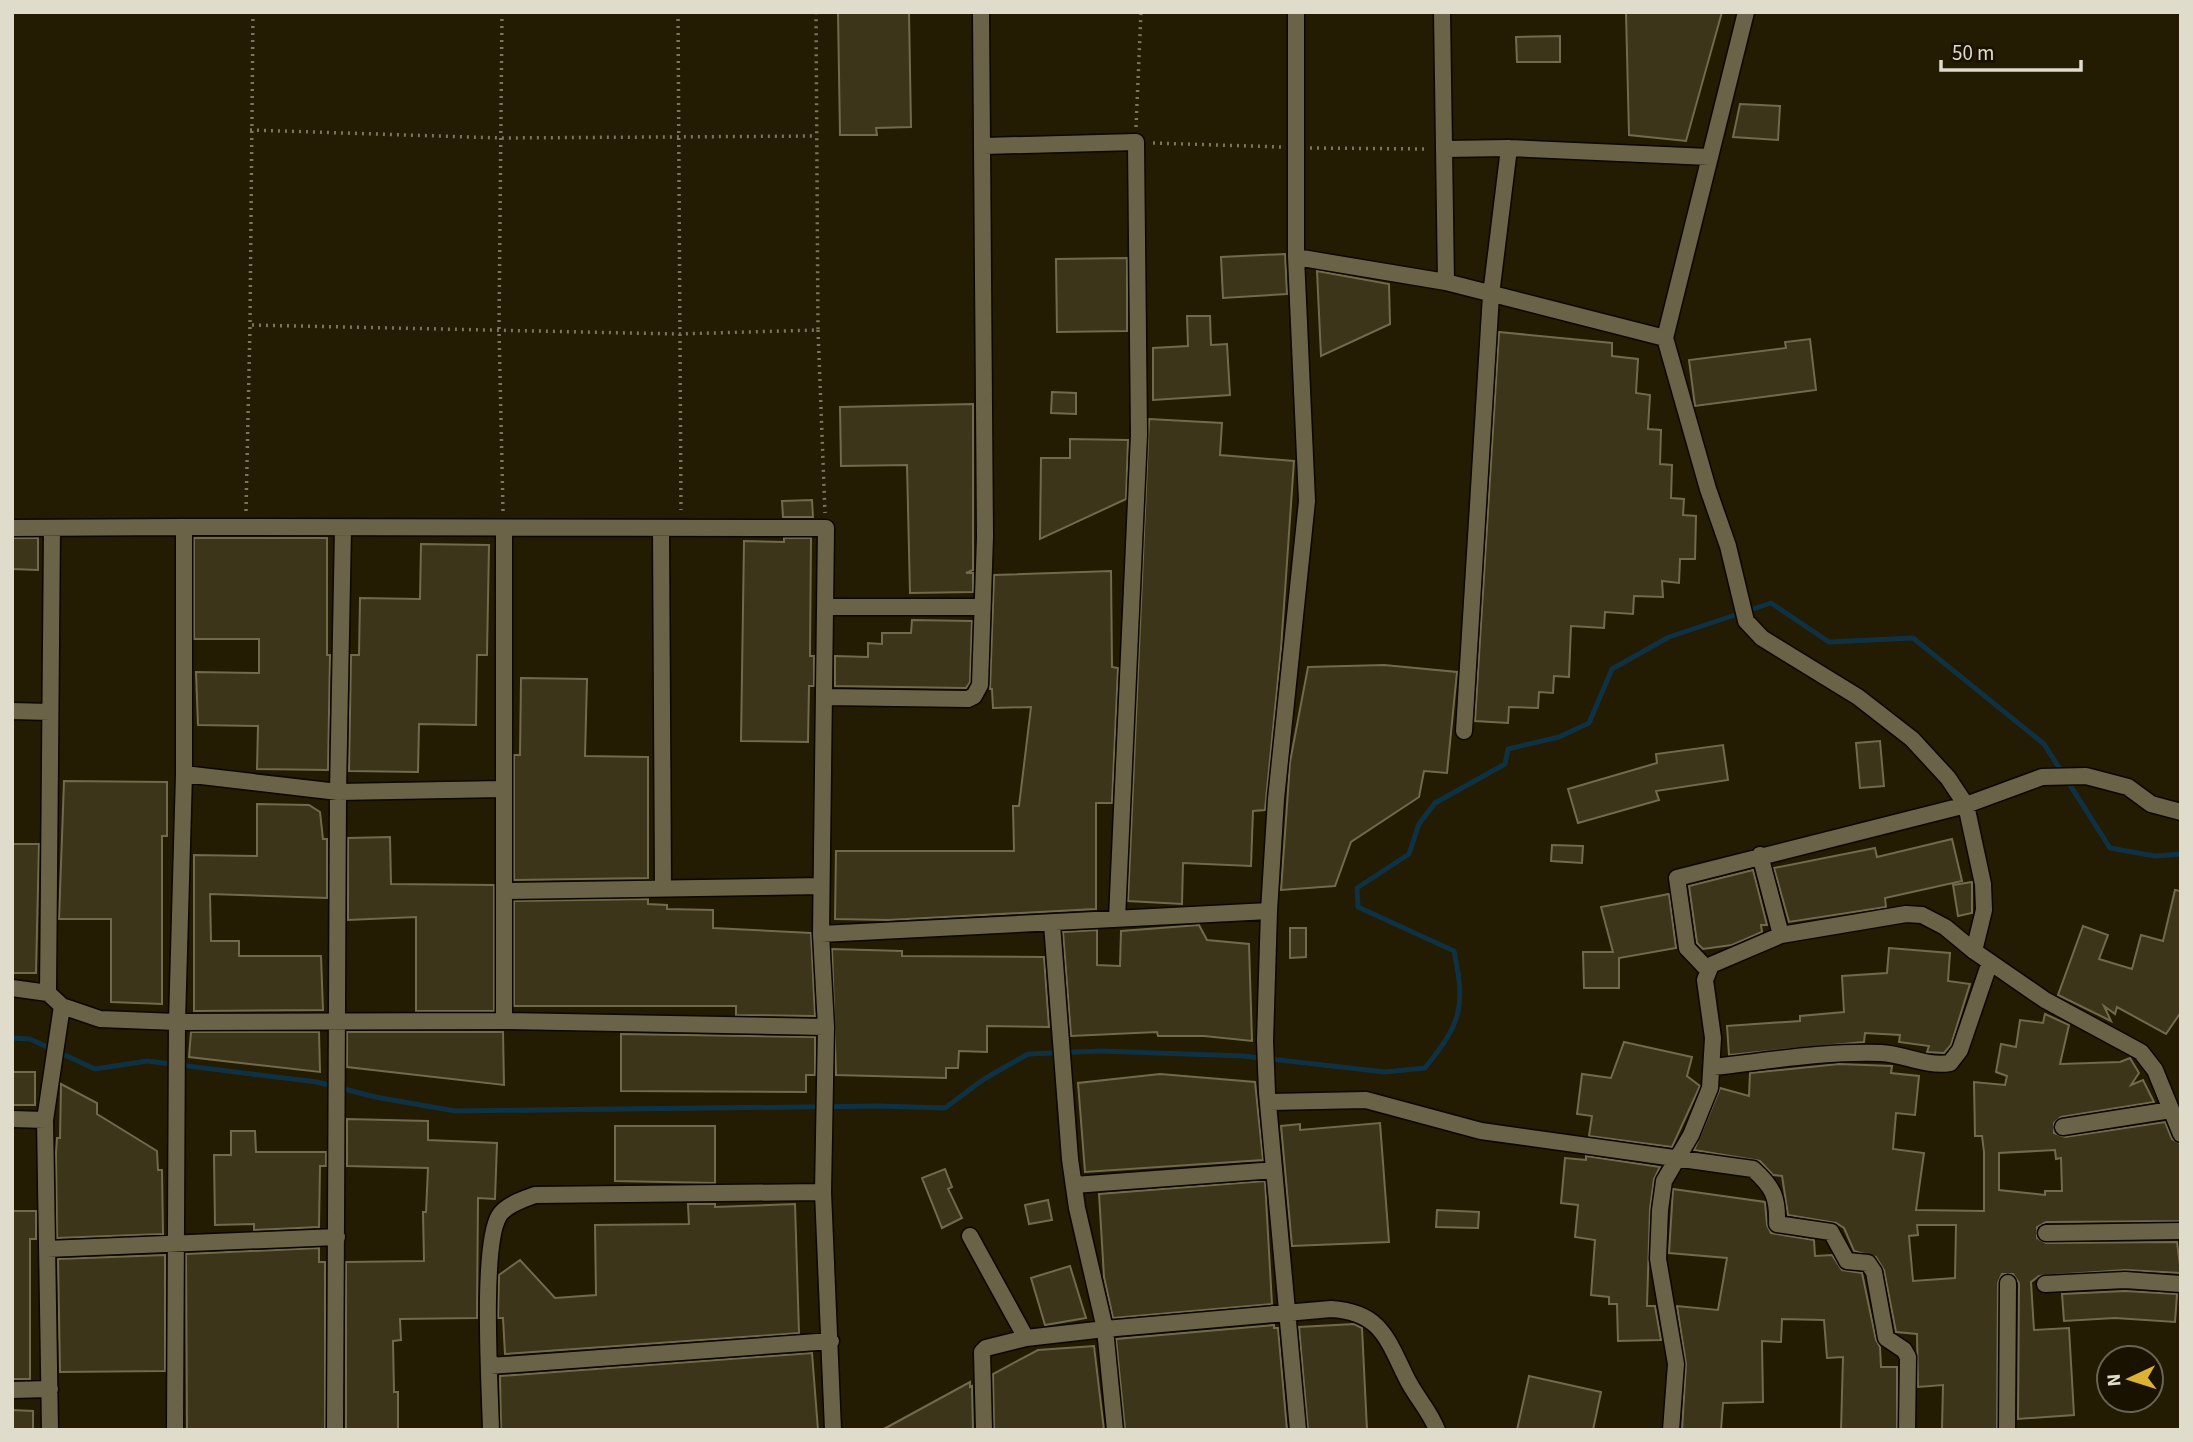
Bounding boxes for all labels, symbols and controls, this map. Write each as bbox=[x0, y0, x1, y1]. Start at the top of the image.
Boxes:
scale bar bbox=[1941, 28, 2081, 72]
text: 50 m bbox=[1952, 38, 1994, 68]
north arrow bbox=[2095, 1344, 2165, 1414]
text: N bbox=[2101, 1373, 2128, 1387]

